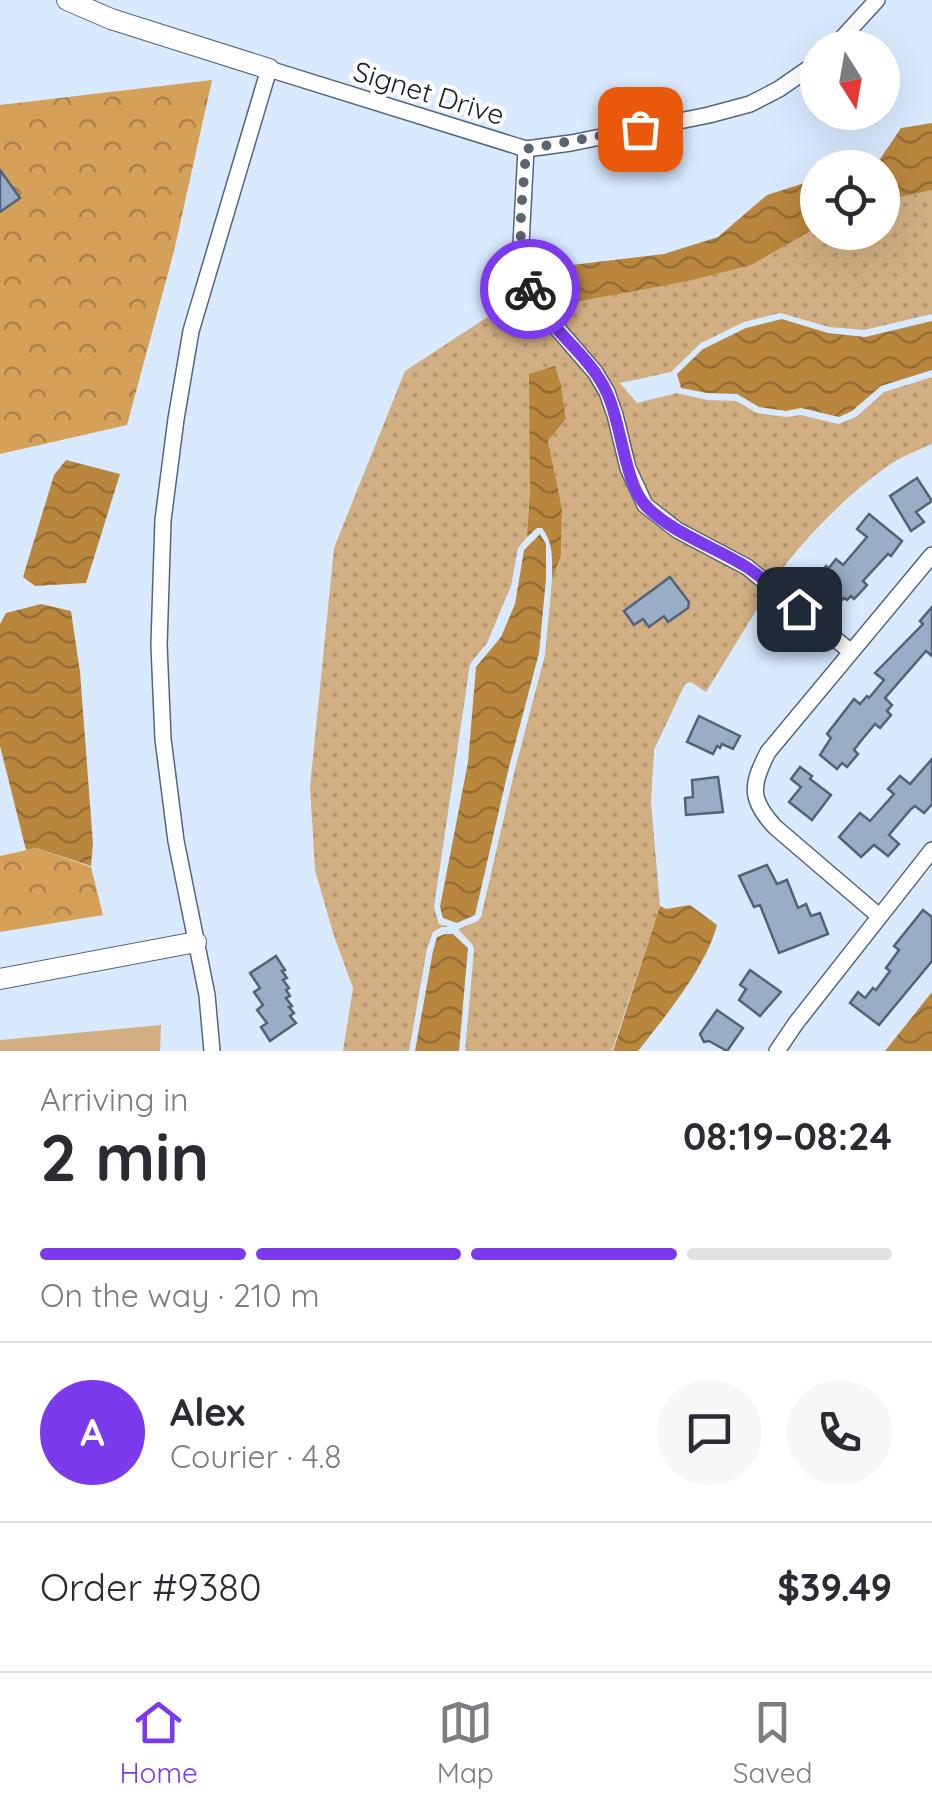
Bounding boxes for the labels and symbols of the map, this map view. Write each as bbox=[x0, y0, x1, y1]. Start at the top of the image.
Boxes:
north arrow bbox=[800, 30, 900, 130]
street label: Signet Drive bbox=[350, 53, 509, 132]
pin bbox=[598, 87, 683, 172]
courier bbox=[480, 239, 580, 339]
pin bbox=[757, 567, 842, 652]

